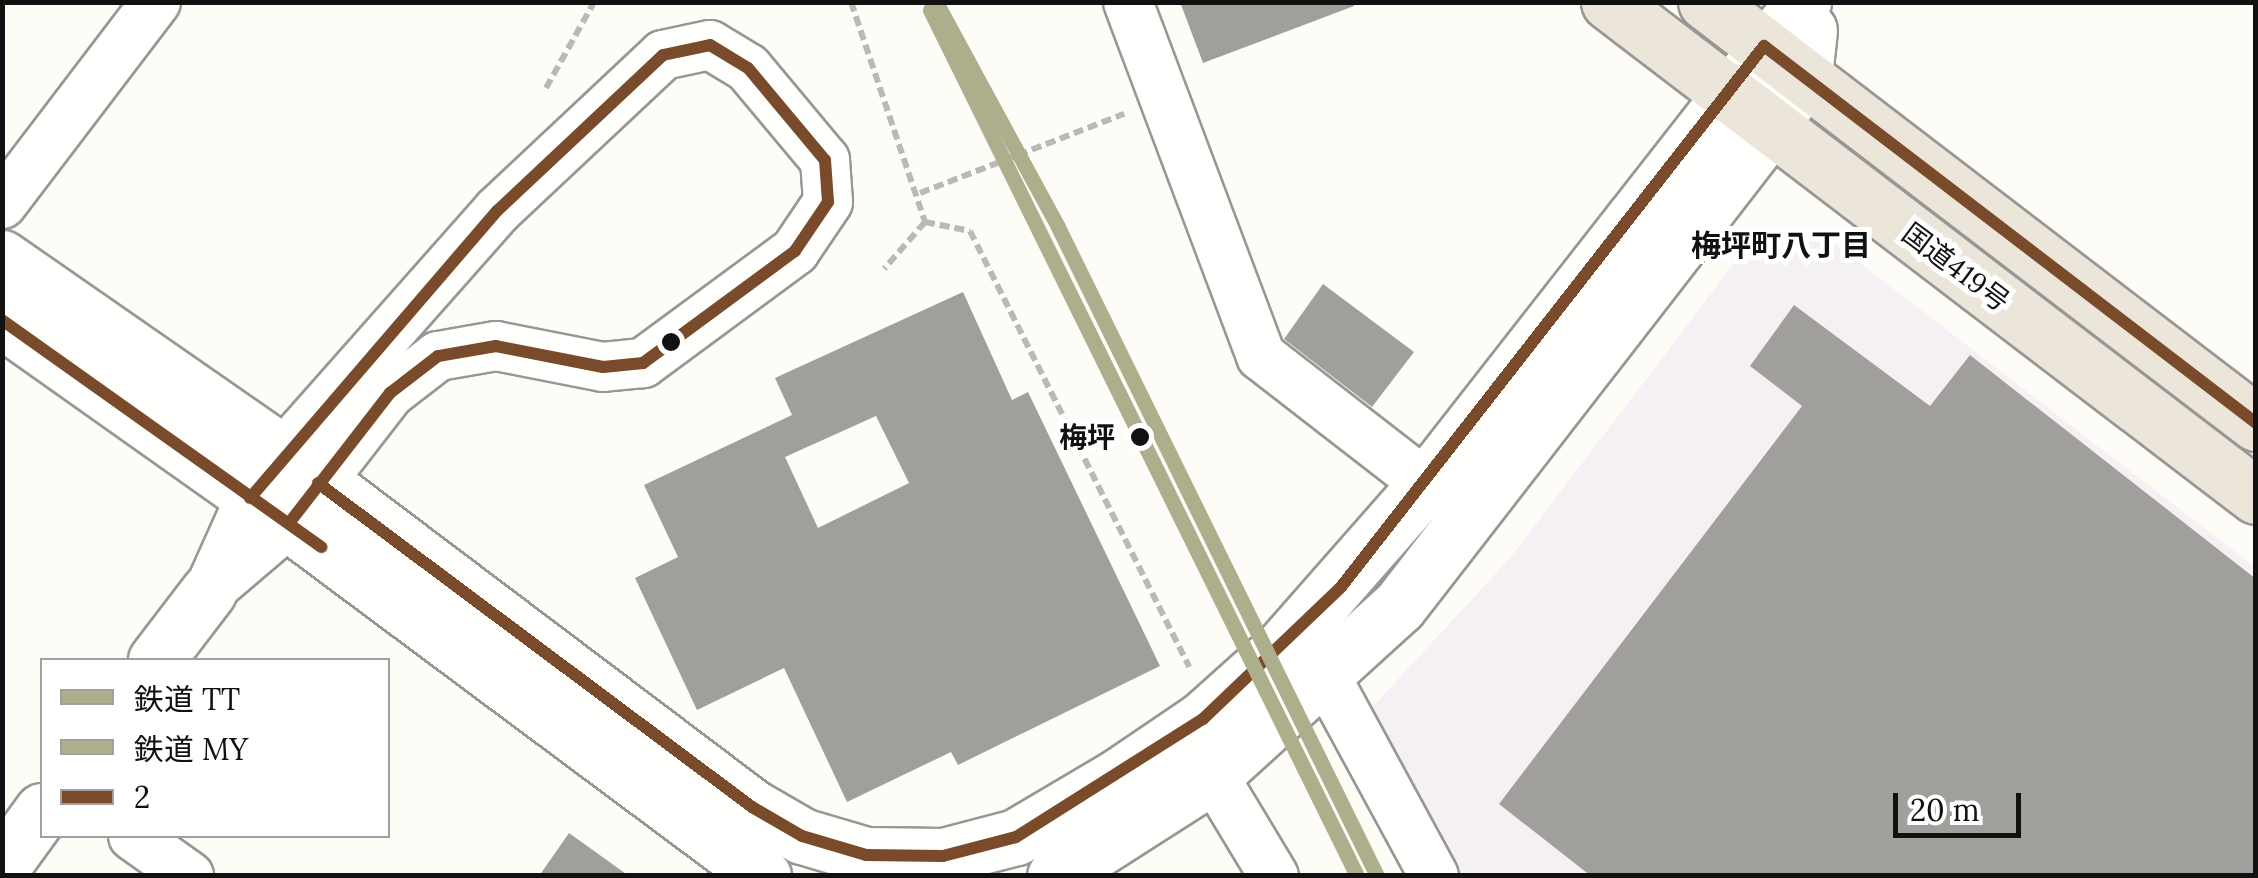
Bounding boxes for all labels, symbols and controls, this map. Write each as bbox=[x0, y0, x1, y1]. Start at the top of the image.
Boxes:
street label: 国道419号 bbox=[1896, 216, 2016, 318]
district label: 梅坪町八丁目 bbox=[1691, 227, 1871, 263]
unlabelled marker bbox=[661, 332, 681, 352]
place label: 梅坪 bbox=[1059, 420, 1115, 454]
marker: 梅坪 bbox=[1124, 421, 1156, 453]
legend bbox=[40, 658, 390, 838]
text: 鉄道 TT bbox=[134, 680, 240, 718]
text: 鉄道 MY bbox=[134, 730, 248, 768]
scale bar bbox=[1898, 773, 2026, 835]
text: 2 bbox=[134, 778, 150, 816]
text: 20 m bbox=[1910, 791, 1979, 829]

